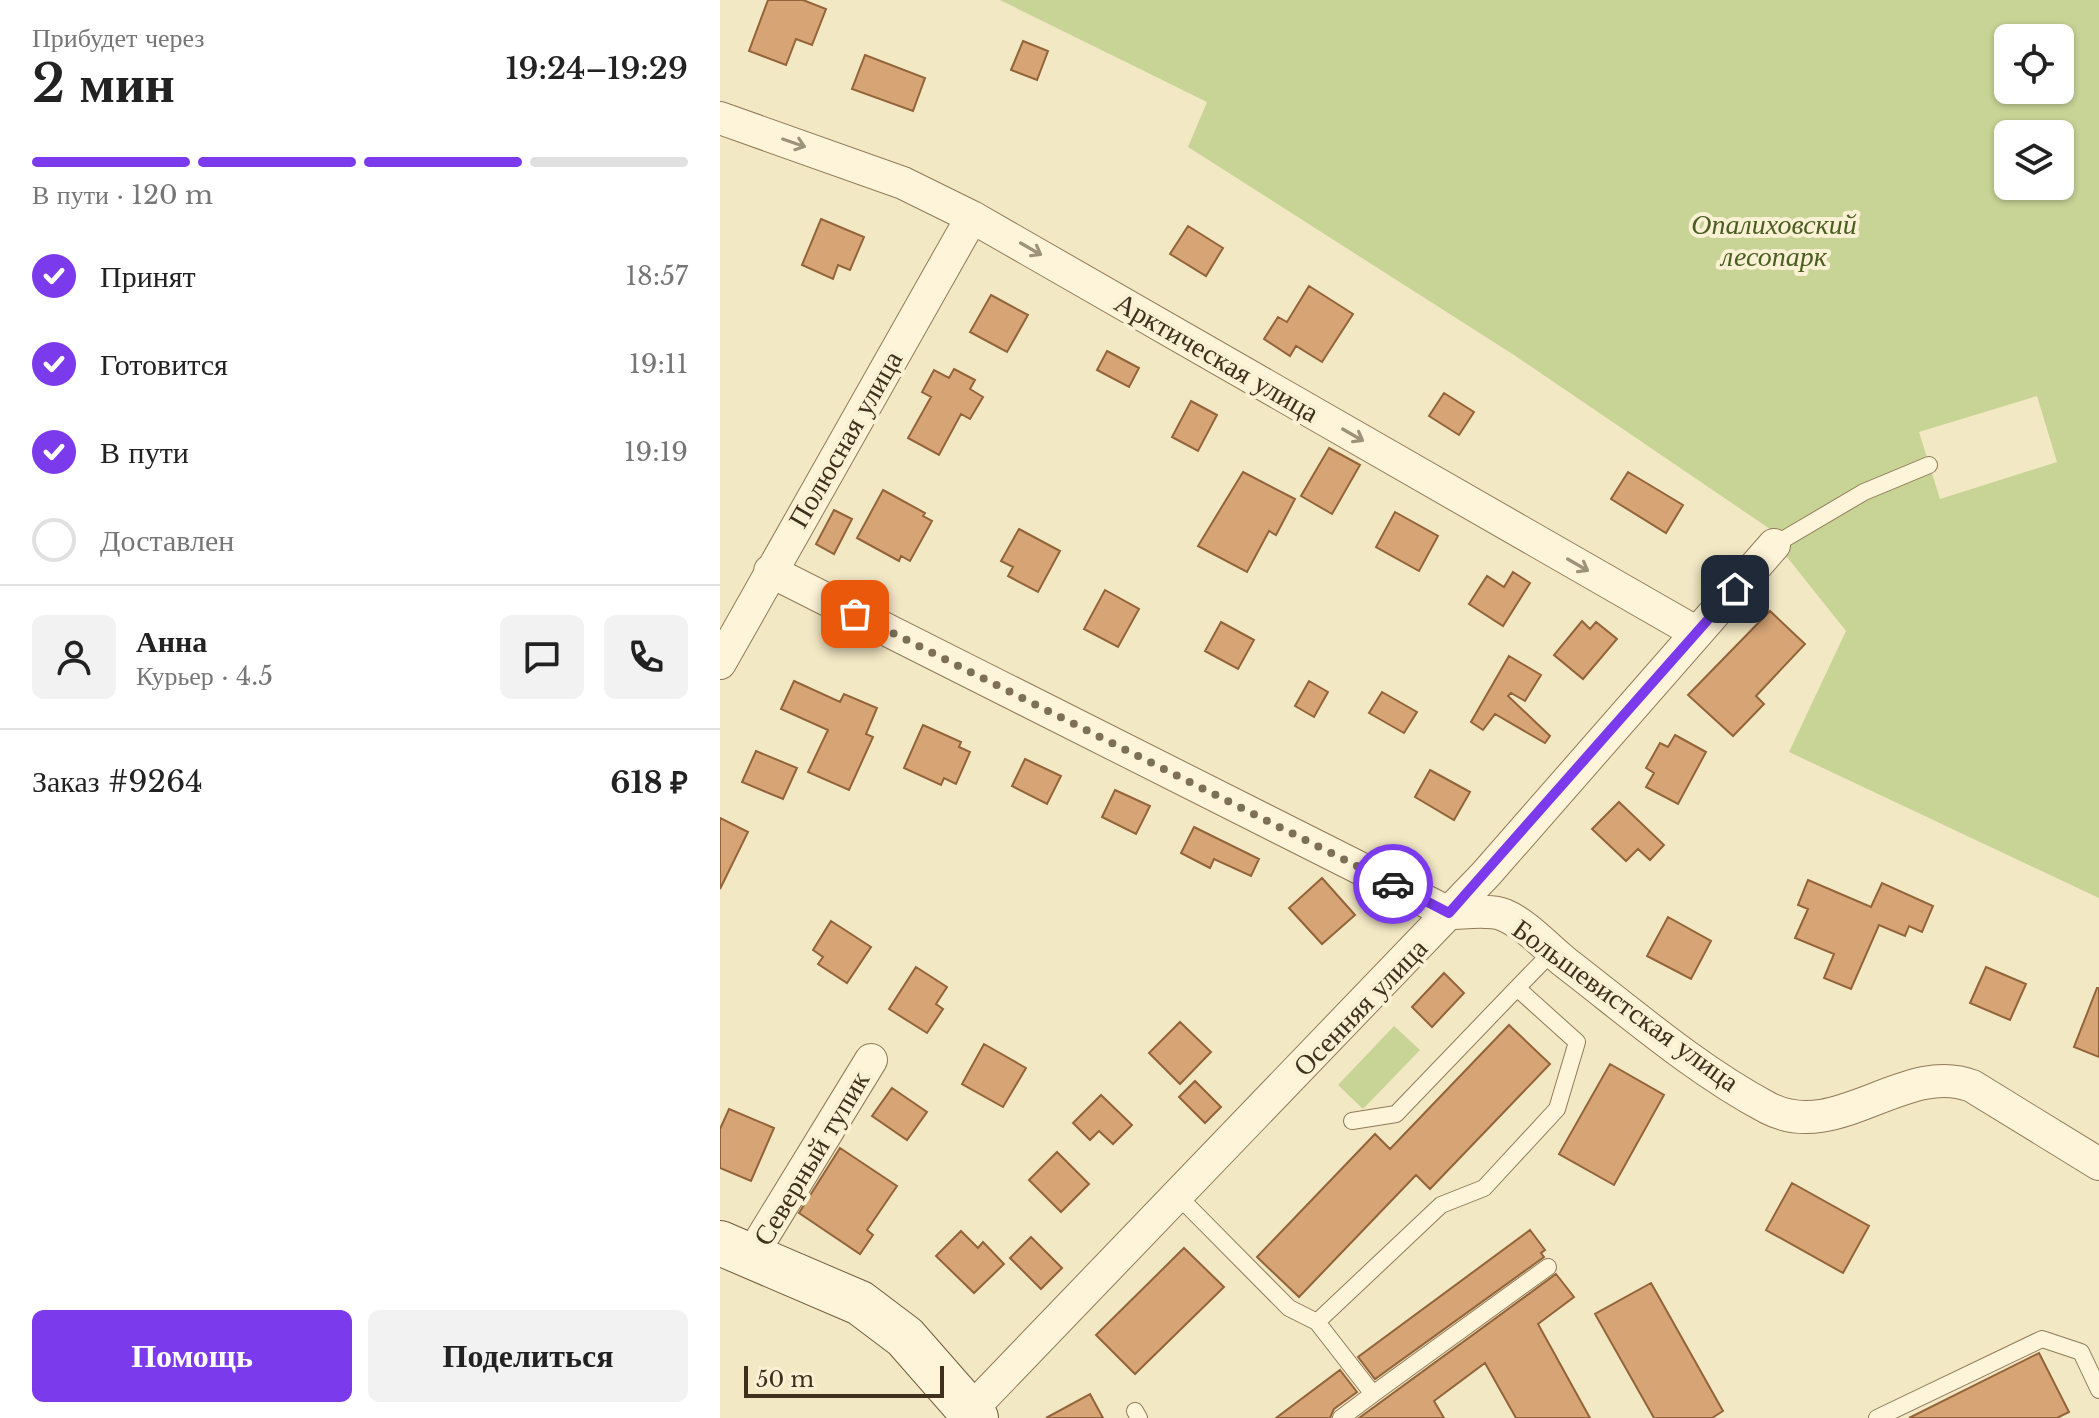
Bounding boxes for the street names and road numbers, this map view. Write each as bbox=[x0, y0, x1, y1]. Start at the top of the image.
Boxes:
street label: Арктическая улица bbox=[1108, 285, 1326, 430]
street label: Полюсная улица bbox=[781, 344, 911, 534]
street label: Большевистская улица bbox=[1505, 911, 1746, 1100]
street label: Осенняя улица bbox=[1286, 931, 1435, 1084]
street label: Северный тупик bbox=[746, 1064, 877, 1252]

